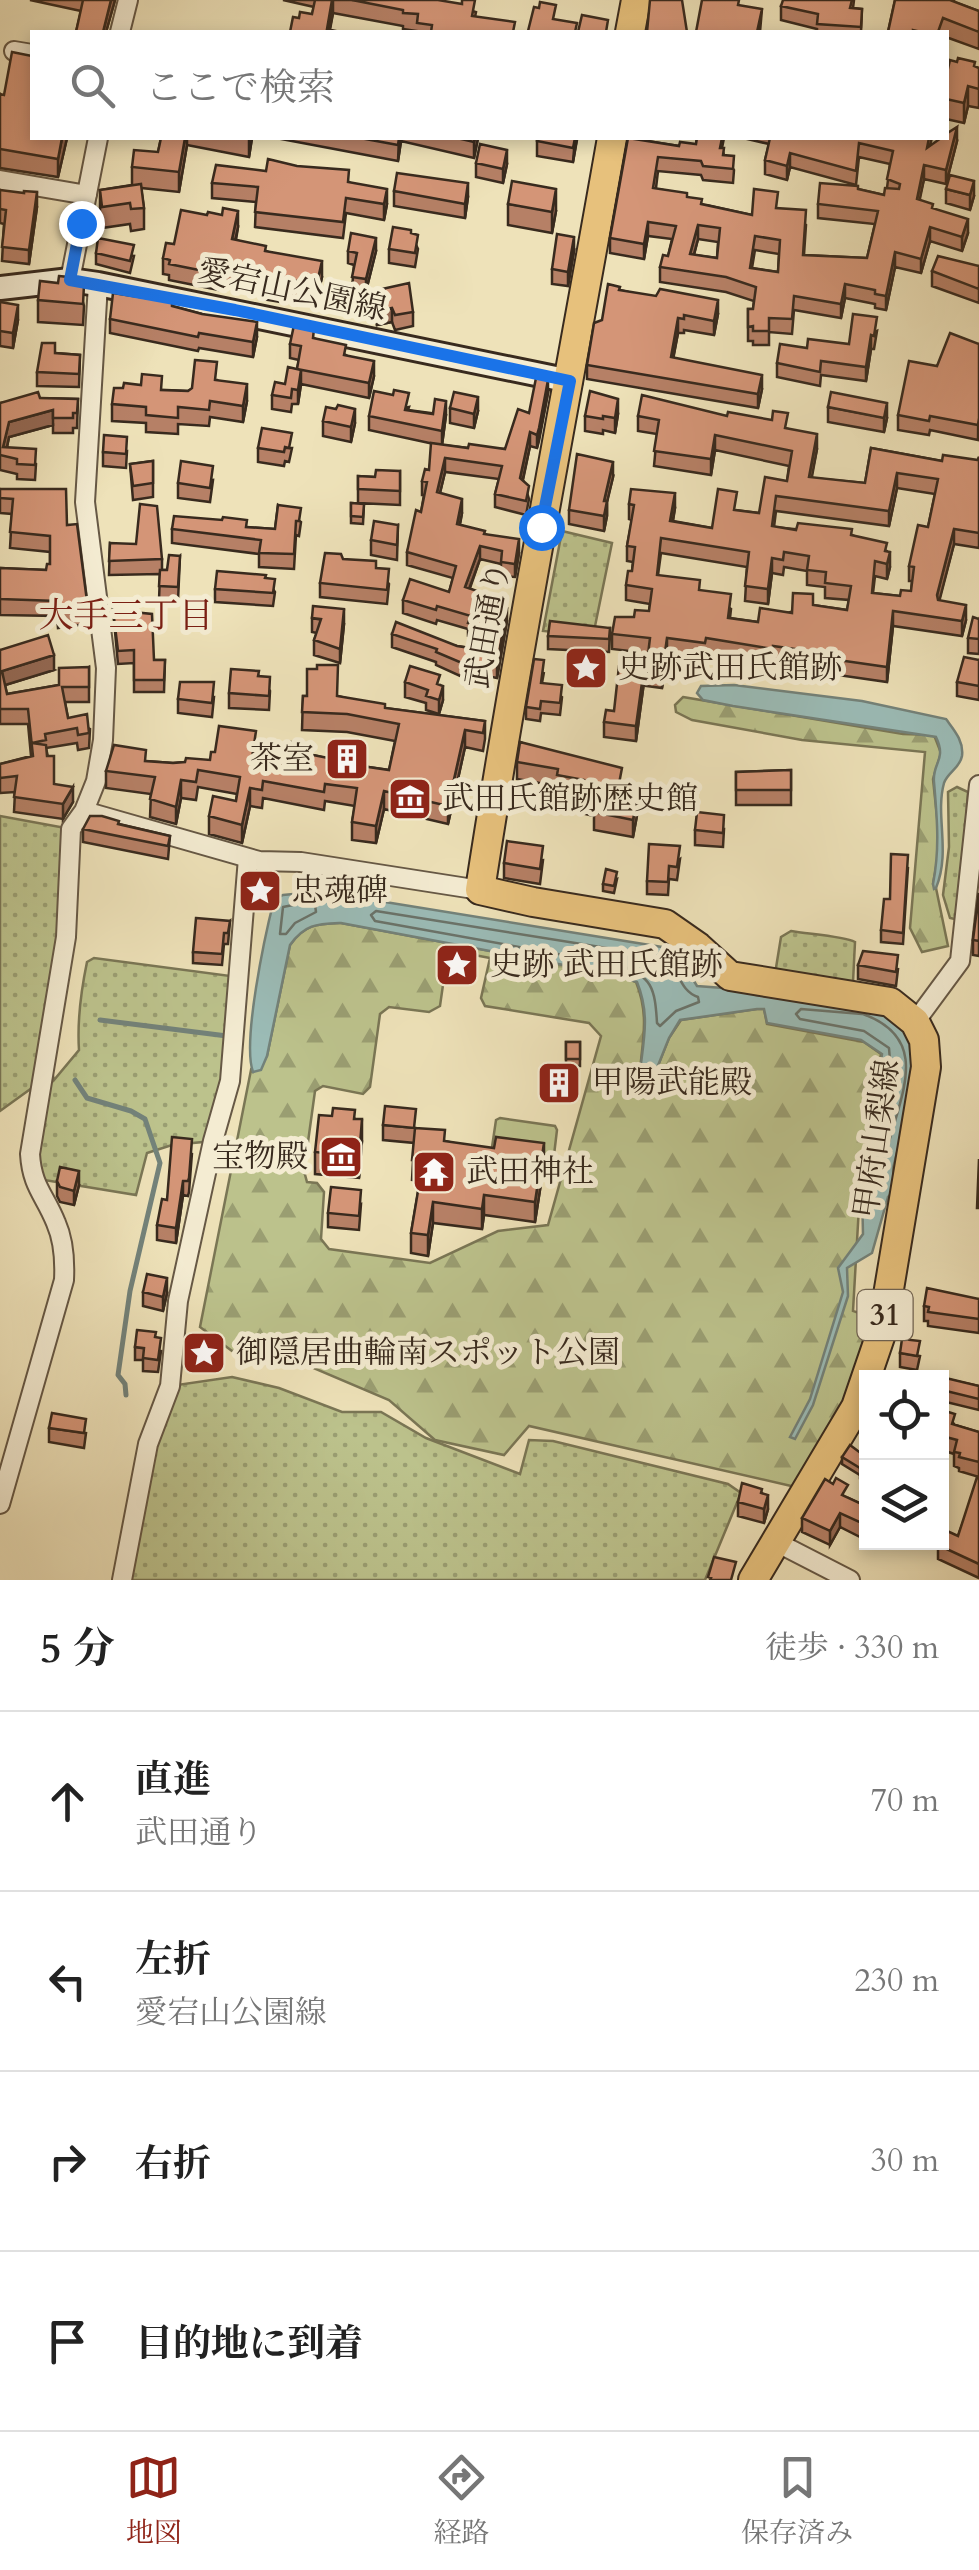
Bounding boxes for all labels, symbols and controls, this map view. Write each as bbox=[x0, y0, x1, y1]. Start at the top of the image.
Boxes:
search box bbox=[30, 30, 949, 140]
icon: search bbox=[65, 58, 120, 113]
text: ここで検索 bbox=[145, 62, 335, 114]
route end bbox=[59, 201, 105, 247]
street label: 愛宕山公園線 bbox=[194, 249, 390, 331]
route start bbox=[519, 505, 565, 551]
street label: 武田通り bbox=[455, 558, 521, 692]
district label: 大手三丁目 bbox=[38, 592, 214, 640]
place icon: 史跡武田氏館跡 bbox=[563, 645, 609, 691]
place label: 史跡武田氏館跡 bbox=[618, 646, 842, 690]
building icon: 茶室 bbox=[324, 736, 370, 782]
place label: 茶室 bbox=[250, 737, 314, 781]
museum icon: 武田氏館跡歴史館 bbox=[387, 776, 433, 822]
place label: 武田氏館跡歴史館 bbox=[442, 777, 698, 821]
place icon: 忠魂碑 bbox=[237, 868, 283, 914]
place label: 忠魂碑 bbox=[292, 869, 388, 913]
place icon: 史跡 武田氏館跡 bbox=[434, 942, 480, 988]
place label: 史跡 武田氏館跡 bbox=[490, 943, 723, 987]
street label: 甲府山梨線 bbox=[844, 1057, 910, 1221]
building icon: 甲陽武能殿 bbox=[536, 1060, 582, 1106]
place label: 甲陽武能殿 bbox=[592, 1061, 752, 1105]
museum icon: 宝物殿 bbox=[318, 1134, 364, 1180]
place label: 宝物殿 bbox=[212, 1135, 308, 1179]
temple icon: 武田神社 bbox=[411, 1149, 457, 1195]
place label: 武田神社 bbox=[466, 1150, 594, 1194]
road number: 31 bbox=[858, 1290, 912, 1340]
place icon: 御隠居曲輪南スポット公園 bbox=[181, 1330, 227, 1376]
place label: 御隠居曲輪南スポット公園 bbox=[236, 1331, 620, 1375]
map controls bbox=[859, 1370, 949, 1550]
button: locate bbox=[859, 1370, 949, 1460]
button: layers bbox=[859, 1460, 949, 1550]
text: 5 分 bbox=[40, 1620, 115, 1677]
text: 徒歩 · 330 m bbox=[765, 1626, 939, 1670]
text: 直進 bbox=[135, 1754, 211, 1806]
icon: ahead bbox=[40, 1774, 95, 1829]
text: 70 m bbox=[871, 1779, 939, 1823]
text: 武田通り bbox=[135, 1811, 263, 1855]
text: 左折 bbox=[135, 1934, 211, 1986]
icon: left bbox=[40, 1954, 95, 2009]
text: 230 m bbox=[854, 1959, 939, 2003]
text: 愛宕山公園線 bbox=[135, 1991, 327, 2035]
icon: right bbox=[40, 2134, 95, 2189]
text: 右折 bbox=[135, 2138, 211, 2190]
text: 30 m bbox=[871, 2139, 939, 2183]
icon: arrive bbox=[40, 2314, 95, 2369]
text: 目的地に到着 bbox=[135, 2318, 363, 2370]
tab: 地図 bbox=[126, 2450, 182, 2552]
tab: 経路 bbox=[433, 2450, 489, 2552]
tab: 保存済み bbox=[741, 2450, 853, 2552]

